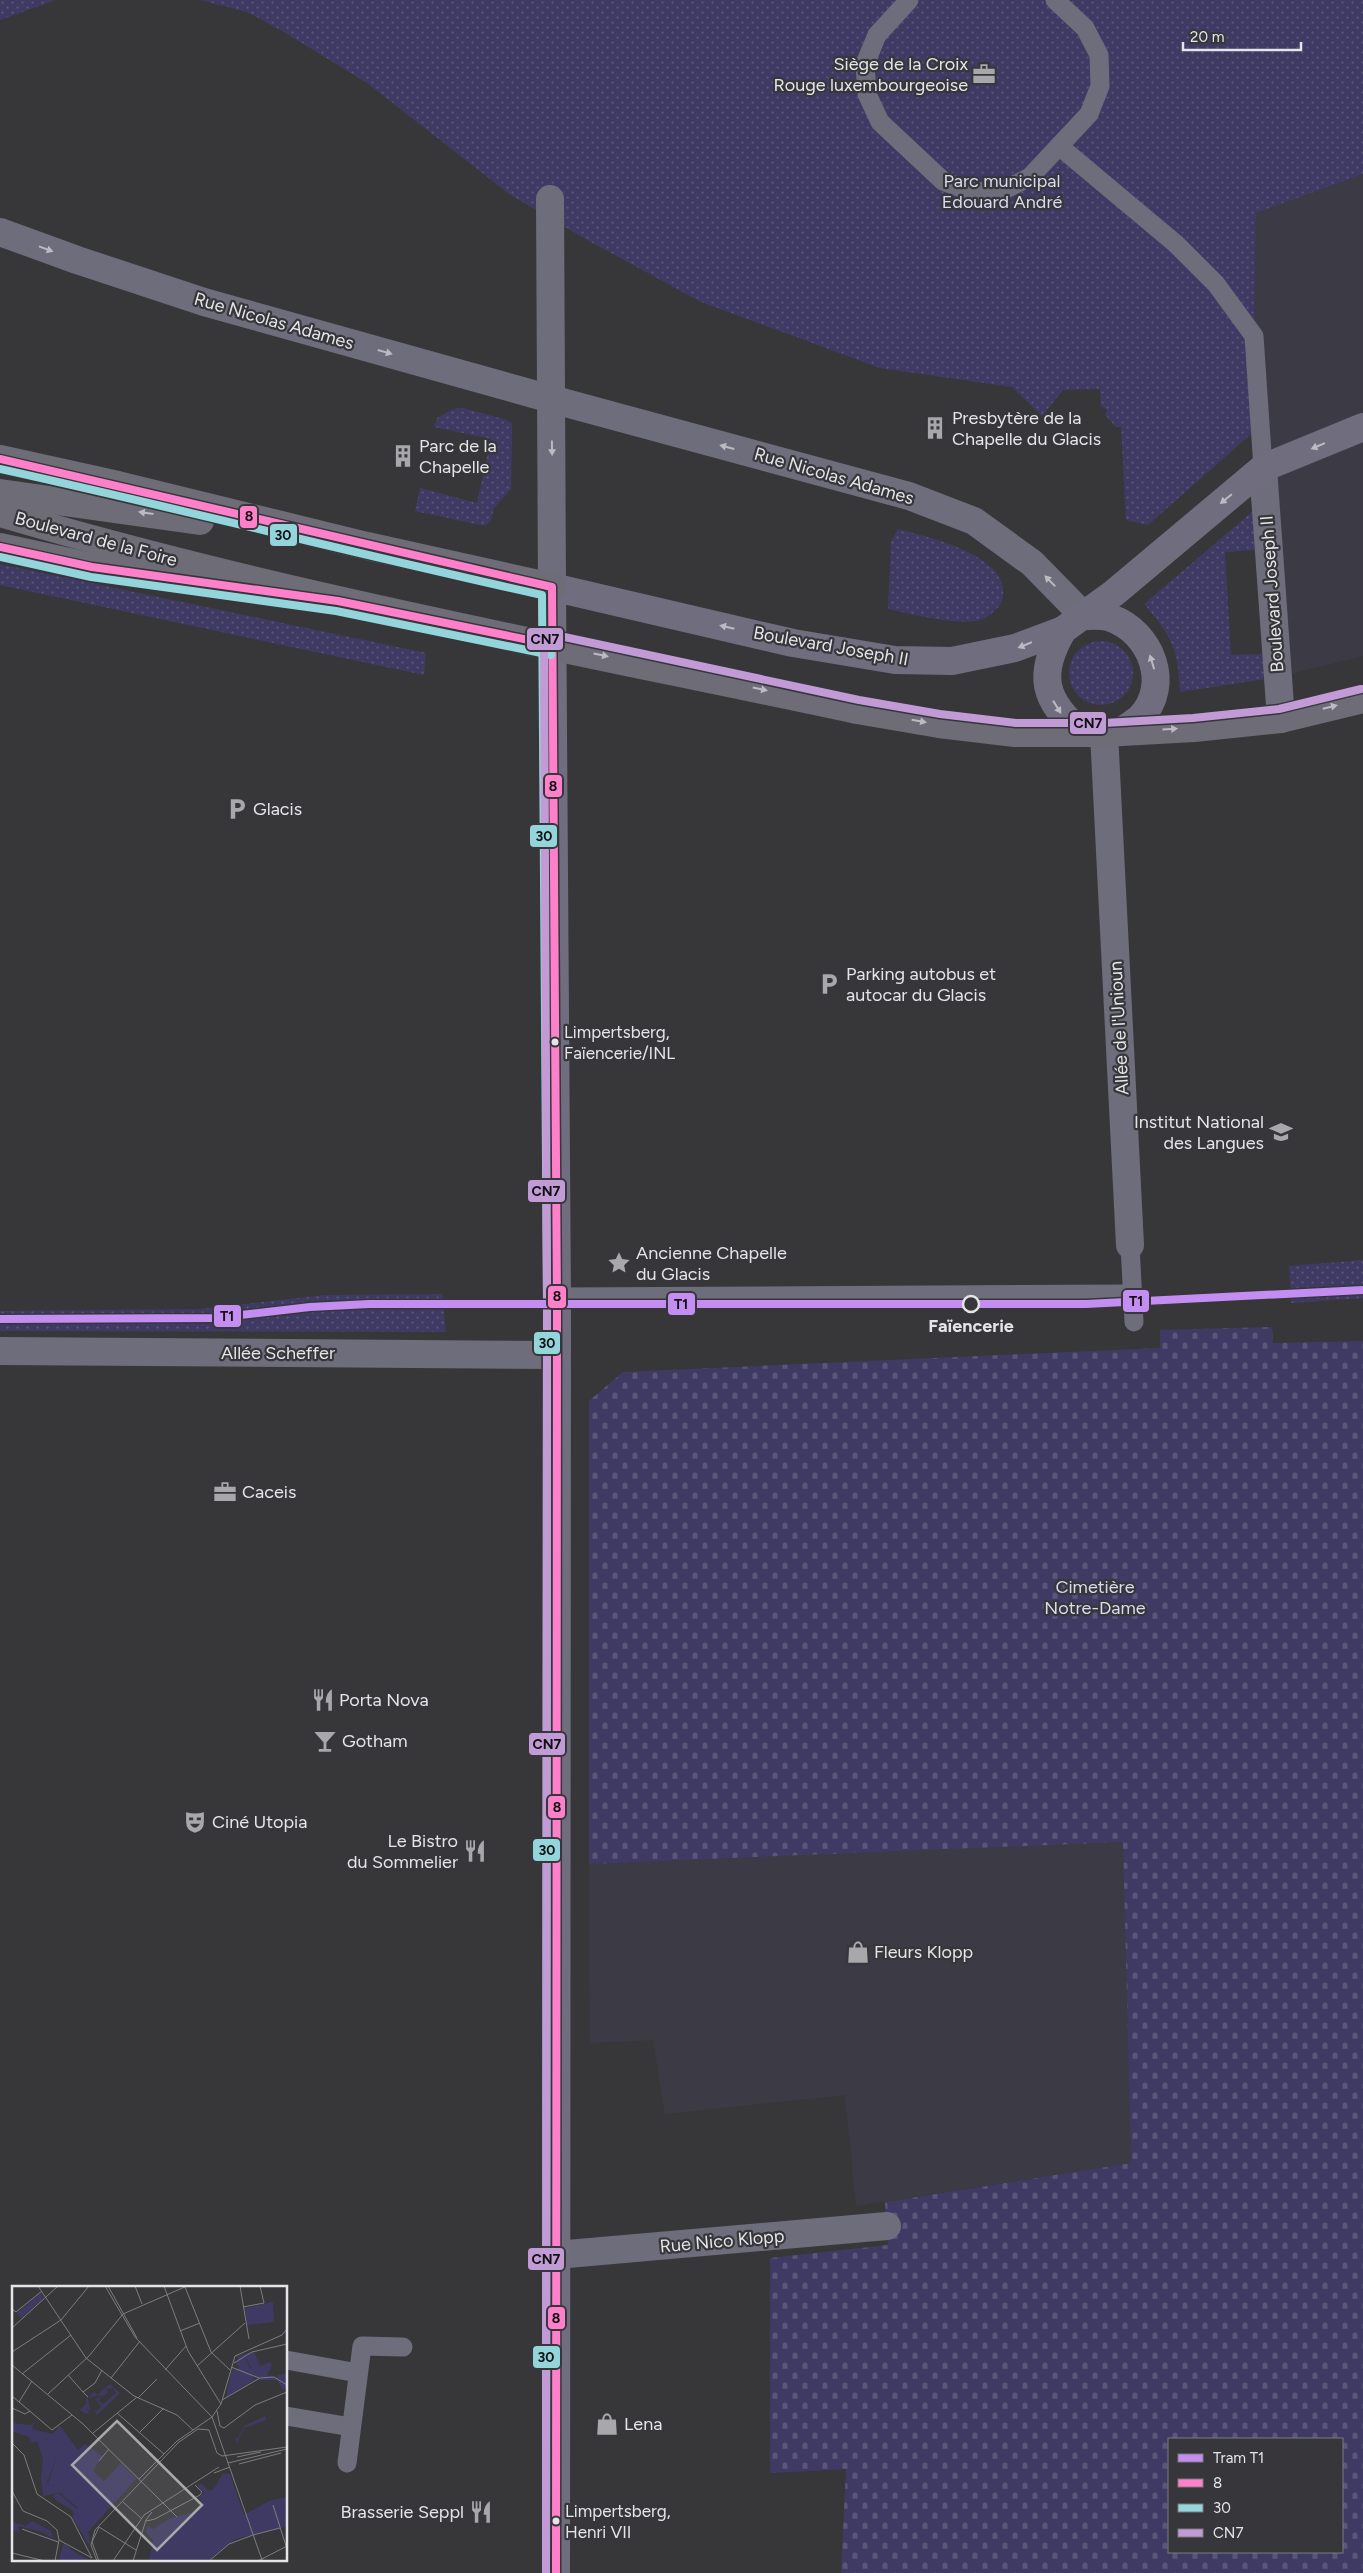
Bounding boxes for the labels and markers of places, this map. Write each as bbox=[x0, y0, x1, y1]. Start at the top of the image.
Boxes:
place label: Siège de la Croix Rouge luxembourgeoise bbox=[773, 53, 968, 96]
office icon: Siège de la Croix Rouge luxembourgeoise bbox=[971, 61, 997, 87]
place label: Presbytère de la Chapelle du Glacis bbox=[952, 407, 1101, 450]
building icon: Presbytère de la Chapelle du Glacis bbox=[922, 415, 948, 441]
place label: Parc de la Chapelle bbox=[419, 435, 497, 478]
building icon: Parc de la Chapelle bbox=[390, 443, 416, 469]
parking icon: Glacis bbox=[224, 796, 250, 822]
place label: Glacis bbox=[253, 798, 302, 820]
place label: Parking autobus et autocar du Glacis bbox=[846, 963, 996, 1006]
parking icon: Parking autobus et autocar du Glacis bbox=[816, 971, 842, 997]
place label: Limpertsberg, Faïencerie/INL bbox=[564, 1022, 675, 1063]
marker: Limpertsberg, Faïencerie/INL bbox=[550, 1037, 560, 1047]
place label: Institut National des Langues bbox=[1134, 1111, 1264, 1154]
school or university icon: Institut National des Langues bbox=[1268, 1119, 1294, 1145]
place label: Ancienne Chapelle du Glacis bbox=[636, 1242, 787, 1285]
place icon: Ancienne Chapelle du Glacis bbox=[606, 1250, 632, 1276]
marker: Faïencerie bbox=[962, 1295, 980, 1313]
place label: Faïencerie bbox=[928, 1315, 1014, 1337]
office icon: Caceis bbox=[212, 1479, 238, 1505]
place label: Caceis bbox=[242, 1481, 296, 1503]
restaurant icon: Porta Nova bbox=[310, 1687, 336, 1713]
place label: Porta Nova bbox=[339, 1689, 429, 1711]
bar icon: Gotham bbox=[312, 1728, 338, 1754]
place label: Gotham bbox=[342, 1730, 407, 1752]
theatre icon: Ciné Utopia bbox=[182, 1809, 208, 1835]
place label: Ciné Utopia bbox=[212, 1811, 307, 1833]
place label: Le Bistro du Sommelier bbox=[347, 1830, 458, 1873]
restaurant icon: Le Bistro du Sommelier bbox=[462, 1838, 488, 1864]
shop icon: Fleurs Klopp bbox=[845, 1939, 871, 1965]
place label: Fleurs Klopp bbox=[874, 1941, 973, 1963]
shop icon: Lena bbox=[594, 2411, 620, 2437]
place label: Lena bbox=[624, 2413, 662, 2435]
restaurant icon: Brasserie Seppl bbox=[468, 2499, 494, 2525]
place label: Brasserie Seppl bbox=[340, 2501, 464, 2523]
place label: Limpertsberg, Henri VII bbox=[565, 2501, 671, 2542]
marker: Limpertsberg, Henri VII bbox=[551, 2516, 561, 2526]

